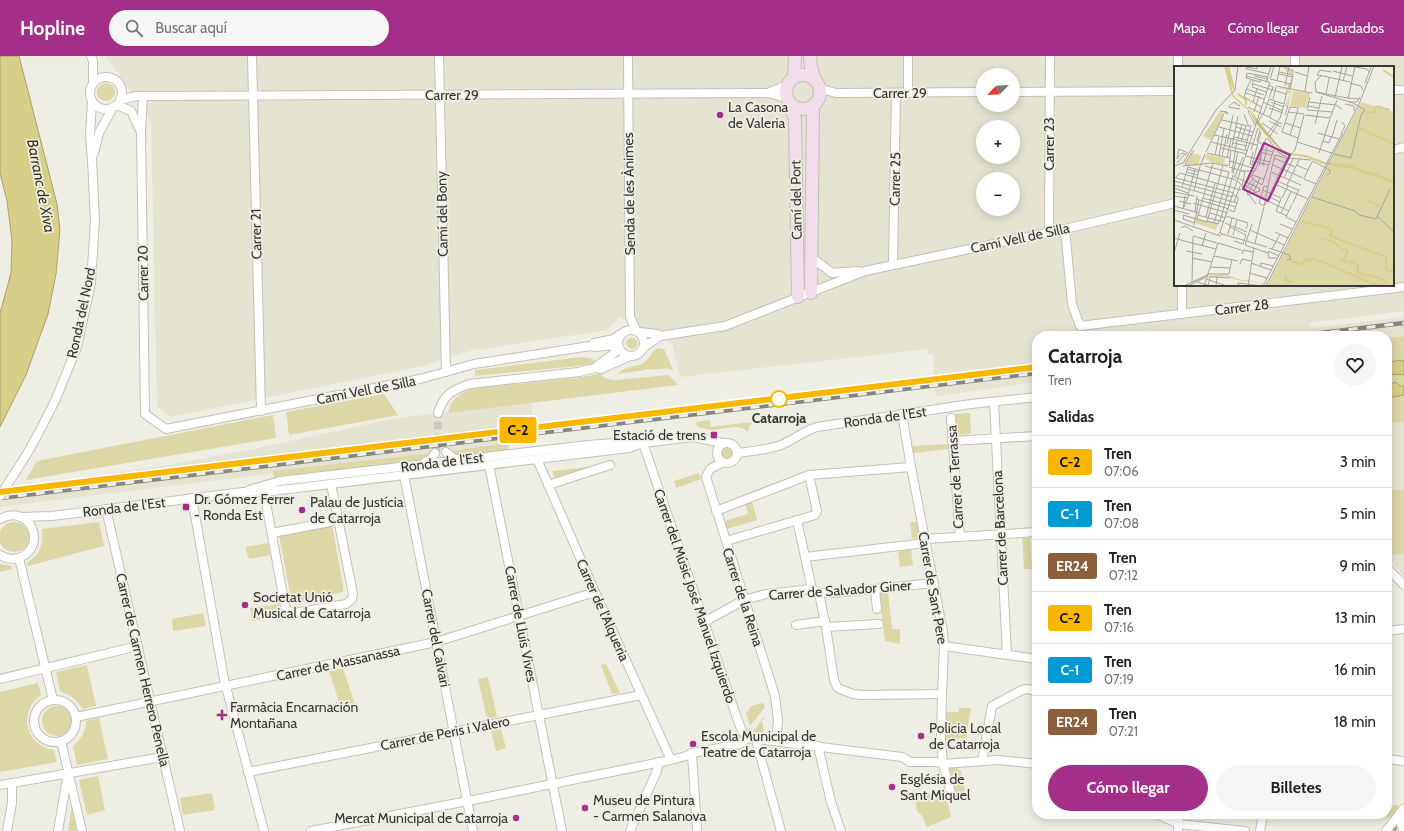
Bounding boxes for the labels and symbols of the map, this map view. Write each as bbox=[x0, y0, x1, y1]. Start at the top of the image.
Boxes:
inset map bbox=[1174, 66, 1394, 286]
north arrow bbox=[976, 68, 1020, 112]
street label: Carrer 29 bbox=[873, 84, 927, 102]
street label: Carrer 29 bbox=[425, 86, 479, 104]
place label: La Casona de Valeria bbox=[728, 98, 789, 132]
marker: La Casona de Valeria bbox=[715, 110, 725, 120]
street label: Carrer 23 bbox=[1040, 117, 1058, 171]
street label: Senda de les Ànimes bbox=[619, 132, 639, 256]
water label: Barranc de Xiva bbox=[23, 138, 59, 234]
street label: Carrer 25 bbox=[886, 152, 904, 206]
street label: Camí del Port bbox=[786, 160, 806, 240]
street label: Camí del Bony bbox=[432, 171, 452, 257]
street label: Carrer 21 bbox=[247, 209, 265, 259]
street label: Camí Vell de Silla bbox=[969, 219, 1071, 257]
street label: Carrer 20 bbox=[134, 245, 152, 301]
street label: Ronda del Nord bbox=[63, 266, 99, 360]
street label: Carrer 28 bbox=[1214, 295, 1270, 319]
street label: Camí Vell de Silla bbox=[315, 371, 417, 408]
marker: Catarroja bbox=[770, 390, 788, 408]
street label: Ronda de l'Est bbox=[843, 402, 928, 432]
place label: Catarroja bbox=[752, 409, 806, 427]
line badge: C-2 bbox=[495, 417, 541, 443]
street label: Carrer de Terrassa bbox=[942, 424, 968, 530]
place label: Estació de trens bbox=[613, 426, 706, 444]
marker: Estació de trens bbox=[709, 430, 719, 440]
street label: Ronda de l'Est bbox=[400, 448, 485, 476]
street label: Carrer de Barcelona bbox=[988, 470, 1012, 586]
street label: Carrer del Músic José Manuel Izquierdo bbox=[650, 486, 740, 706]
place label: Dr. Gómez Ferrer - Ronda Est bbox=[194, 490, 295, 524]
street label: Ronda de l'Est bbox=[82, 493, 167, 521]
place label: Palau de Justícia de Catarroja bbox=[310, 493, 404, 527]
marker: Dr. Gómez Ferrer - Ronda Est bbox=[181, 502, 191, 512]
marker: Palau de Justícia de Catarroja bbox=[297, 505, 307, 515]
street label: Carrer de Sant Pere bbox=[914, 530, 952, 646]
street label: Carrer de la Reina bbox=[719, 545, 768, 649]
street label: Carrer de l'Alqueria bbox=[572, 556, 634, 664]
street label: Carrer de Lluís Vives bbox=[501, 564, 541, 684]
street label: Carrer de Carmen Herrero Penella bbox=[112, 571, 174, 769]
street label: Carrer de Salvador Giner bbox=[768, 576, 913, 604]
street label: Carrer del Calvari bbox=[418, 587, 454, 689]
place label: Societat Unió Musical de Catarroja bbox=[253, 588, 371, 622]
marker: Societat Unió Musical de Catarroja bbox=[240, 600, 250, 610]
street label: Carrer de Massanassa bbox=[274, 641, 402, 685]
place label: Farmàcia Encarnación Montañana bbox=[230, 698, 358, 732]
marker: Farmàcia Encarnación Montañana bbox=[217, 710, 227, 720]
street label: Carrer de Peris i Valero bbox=[379, 712, 511, 754]
place label: Policia Local de Catarroja bbox=[929, 719, 1002, 753]
place label: Escola Municipal de Teatre de Catarroja bbox=[701, 727, 816, 761]
marker: Policia Local de Catarroja bbox=[916, 731, 926, 741]
marker: Escola Municipal de Teatre de Catarroja bbox=[688, 739, 698, 749]
place label: Església de Sant Miquel bbox=[900, 770, 971, 804]
marker: Església de Sant Miquel bbox=[887, 782, 897, 792]
place label: Museu de Pintura - Carmen Salanova bbox=[593, 791, 706, 825]
marker: Museu de Pintura - Carmen Salanova bbox=[580, 803, 590, 813]
place label: Mercat Municipal de Catarroja bbox=[334, 809, 508, 827]
marker: Mercat Municipal de Catarroja bbox=[511, 813, 521, 823]

